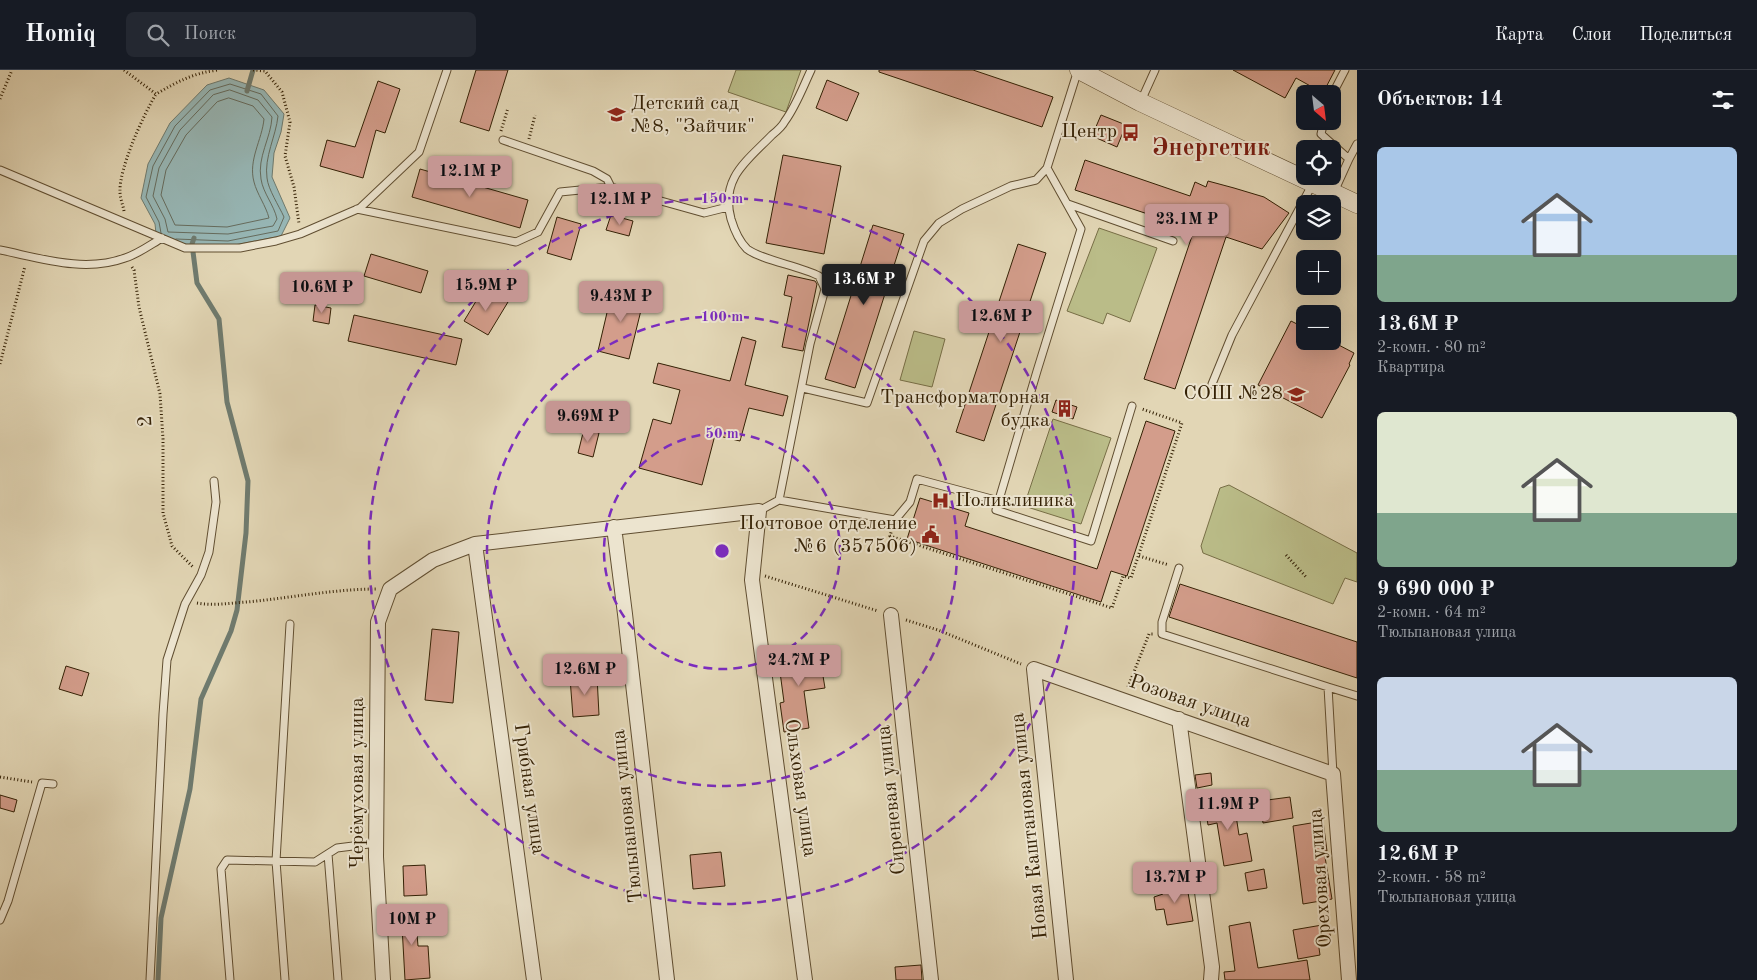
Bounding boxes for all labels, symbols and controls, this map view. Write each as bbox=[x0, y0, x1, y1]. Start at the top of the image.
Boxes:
search box bbox=[126, 12, 476, 57]
icon: search bbox=[144, 21, 172, 49]
text: Homiq bbox=[25, 23, 96, 47]
text: Поиск bbox=[184, 25, 236, 44]
text: Карта bbox=[1495, 26, 1544, 44]
text: Слои bbox=[1572, 26, 1611, 44]
text: Поделиться bbox=[1639, 26, 1732, 44]
north arrow bbox=[1296, 85, 1341, 130]
map controls bbox=[1296, 85, 1341, 350]
icon: filters bbox=[1709, 86, 1737, 114]
text: Объектов: 14 bbox=[1377, 89, 1503, 110]
place label: Детский сад №8, "Зайчик" bbox=[631, 94, 755, 137]
school or university icon: Детский сад №8, "Зайчик" bbox=[607, 105, 627, 125]
place label: Центр bbox=[1061, 122, 1117, 142]
bus stop icon: Центр bbox=[1121, 122, 1141, 142]
district label: Энергетик bbox=[1152, 136, 1270, 161]
button: locate bbox=[1296, 140, 1341, 185]
pin: 12.1M ₽ bbox=[424, 156, 516, 198]
text: 12.1M ₽ bbox=[439, 164, 501, 180]
icon: home bbox=[1512, 180, 1602, 270]
pin: 12.1M ₽ bbox=[574, 184, 666, 226]
text: 12.1M ₽ bbox=[589, 192, 651, 208]
text: 150 m bbox=[701, 192, 743, 207]
button: layers bbox=[1296, 195, 1341, 240]
pin: 23.1M ₽ bbox=[1141, 204, 1233, 246]
text: 23.1M ₽ bbox=[1156, 212, 1218, 228]
button: + bbox=[1296, 250, 1341, 295]
pin: 13.6M ₽ bbox=[818, 264, 910, 306]
pin: 15.9M ₽ bbox=[440, 270, 532, 312]
pin: 10.6M ₽ bbox=[276, 272, 368, 314]
text: 13.6M ₽ bbox=[833, 272, 895, 288]
text: 15.9M ₽ bbox=[455, 278, 517, 294]
text: 10.6M ₽ bbox=[291, 280, 353, 296]
pin: 9.43M ₽ bbox=[575, 280, 667, 323]
text: 9.43M ₽ bbox=[590, 289, 652, 305]
pin: 12.6M ₽ bbox=[955, 300, 1047, 343]
button: − bbox=[1296, 305, 1341, 350]
text: 12.6M ₽ bbox=[970, 309, 1032, 325]
text: 100 m bbox=[701, 310, 743, 325]
text: 13.6M ₽ bbox=[1377, 314, 1459, 335]
text: 2-комн. · 80 m² bbox=[1377, 340, 1486, 356]
text: Квартира bbox=[1377, 360, 1445, 376]
place label: СОШ №28 bbox=[1183, 384, 1283, 404]
school or university icon: СОШ №28 bbox=[1287, 384, 1307, 404]
place label: Трансформаторная будка bbox=[880, 388, 1050, 431]
building icon: Трансформаторная будка bbox=[1054, 399, 1074, 419]
pin: 9.69M ₽ bbox=[542, 400, 634, 443]
text: 9.69M ₽ bbox=[557, 409, 619, 425]
street label: 2 bbox=[136, 415, 156, 427]
text: 50 m bbox=[705, 427, 739, 442]
icon: home bbox=[1512, 445, 1602, 535]
hospital icon: Поликлиника bbox=[931, 491, 951, 511]
place label: Поликлиника bbox=[955, 491, 1074, 511]
place label: Почтовое отделение №6 (357506) bbox=[739, 514, 917, 557]
public building icon: Почтовое отделение №6 (357506) bbox=[921, 525, 941, 545]
centre of rings bbox=[713, 542, 731, 560]
text: 9 690 000 ₽ bbox=[1377, 579, 1495, 600]
text: 2-комн. · 64 m² bbox=[1377, 605, 1486, 621]
text: Тюльпановая улица bbox=[1377, 625, 1516, 641]
pin: 24.7M ₽ bbox=[753, 644, 845, 687]
text: 24.7M ₽ bbox=[768, 653, 830, 669]
pin: 12.6M ₽ bbox=[539, 654, 631, 696]
text: 12.6M ₽ bbox=[554, 662, 616, 678]
street label: Розовая улица bbox=[1126, 672, 1254, 732]
street label: Черёмуховая улица bbox=[348, 697, 368, 869]
icon: home bbox=[1512, 710, 1602, 800]
street label: Новая Каштановая улица bbox=[1008, 712, 1052, 940]
street label: Ольховая улица bbox=[780, 718, 820, 858]
street label: Грибная улица bbox=[510, 722, 548, 856]
street label: Сиреневая улица bbox=[874, 724, 910, 876]
street label: Тюльпановая улица bbox=[609, 728, 647, 904]
pin: 11.9M ₽ bbox=[1182, 788, 1274, 831]
text: 11.9M ₽ bbox=[1197, 797, 1259, 813]
street label: Ореховая улица bbox=[1306, 807, 1336, 949]
text: 12.6M ₽ bbox=[1377, 844, 1459, 865]
pin: 13.7M ₽ bbox=[1129, 862, 1221, 904]
text: 13.7M ₽ bbox=[1144, 870, 1206, 886]
text: 2-комн. · 58 m² bbox=[1377, 870, 1486, 886]
text: Тюльпановая улица bbox=[1377, 890, 1516, 906]
pin: 10M ₽ bbox=[377, 904, 447, 946]
text: 10M ₽ bbox=[388, 912, 436, 928]

